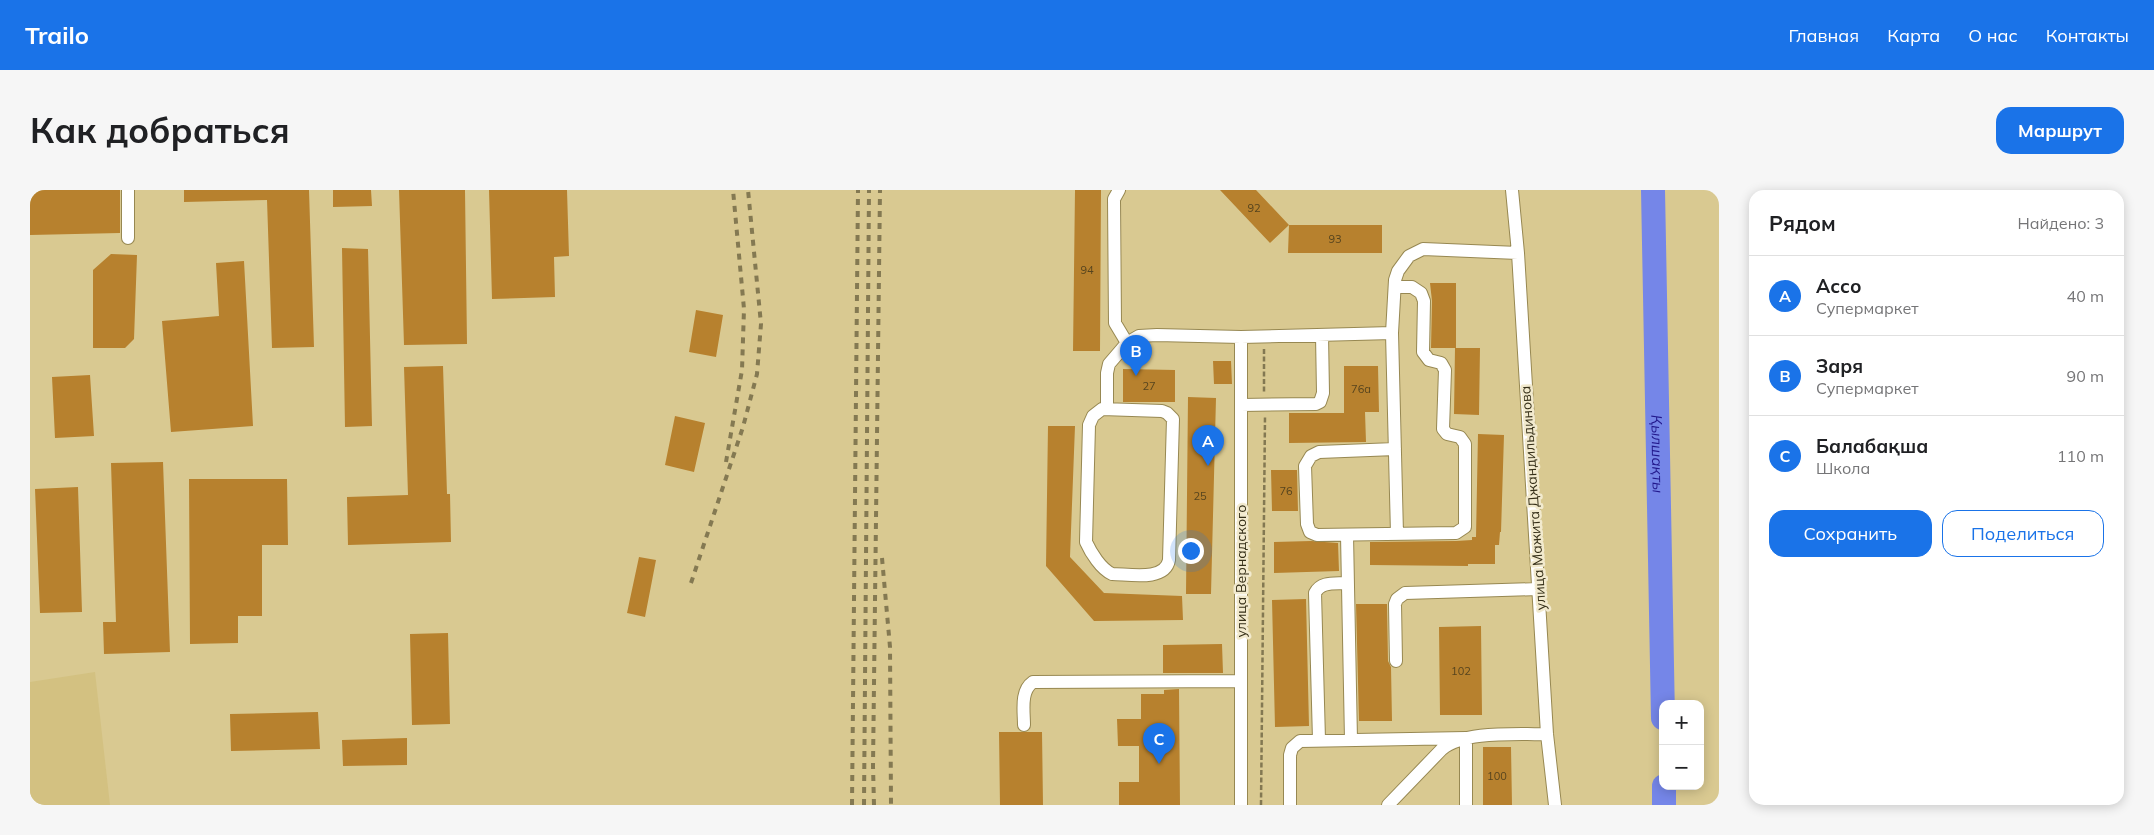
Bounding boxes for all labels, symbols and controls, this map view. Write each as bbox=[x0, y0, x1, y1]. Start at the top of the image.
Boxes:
text: Trailo bbox=[25, 20, 89, 50]
text: Главная bbox=[1789, 24, 1859, 47]
text: Карта bbox=[1887, 24, 1940, 47]
text: О нас bbox=[1968, 24, 2018, 47]
text: Контакты bbox=[2046, 24, 2129, 47]
button: Маршрут bbox=[1996, 107, 2124, 154]
text: Как добраться bbox=[30, 108, 290, 152]
house number: 92 bbox=[1247, 201, 1261, 215]
text: Рядом bbox=[1769, 210, 1836, 236]
text: Найдено: 3 bbox=[2018, 213, 2104, 233]
house number: 93 bbox=[1328, 232, 1342, 246]
house number: 94 bbox=[1080, 263, 1094, 277]
text: Ассо bbox=[1816, 274, 1861, 298]
text: A bbox=[1779, 286, 1791, 306]
text: 40 m bbox=[2067, 286, 2104, 306]
text: Супермаркет bbox=[1816, 298, 1919, 318]
pin: B bbox=[1120, 335, 1152, 376]
text: Заря bbox=[1816, 354, 1863, 378]
text: B bbox=[1779, 366, 1791, 386]
text: 90 m bbox=[2067, 366, 2104, 386]
text: Супермаркет bbox=[1816, 378, 1919, 398]
house number: 27 bbox=[1142, 379, 1156, 393]
house number: 76а bbox=[1351, 382, 1371, 396]
street label: улица Мажита Джандильдинова bbox=[1516, 385, 1550, 611]
water label: Қылшақты bbox=[1648, 415, 1668, 493]
pin: A bbox=[1192, 425, 1224, 466]
text: Балабақша bbox=[1816, 434, 1928, 458]
text: C bbox=[1780, 446, 1790, 466]
text: 110 m bbox=[2057, 446, 2104, 466]
text: Школа bbox=[1816, 458, 1870, 478]
house number: 76 bbox=[1279, 484, 1293, 498]
house number: 25 bbox=[1193, 489, 1207, 503]
street label: улица Вернадского bbox=[1232, 505, 1250, 637]
button: Сохранить bbox=[1769, 510, 1932, 557]
button: Поделиться bbox=[1942, 510, 2104, 557]
your location bbox=[1178, 538, 1204, 564]
house number: 102 bbox=[1451, 664, 1471, 678]
map controls bbox=[1659, 700, 1704, 790]
button: + bbox=[1659, 700, 1704, 745]
pin: C bbox=[1143, 723, 1175, 764]
button: − bbox=[1659, 745, 1704, 790]
house number: 100 bbox=[1487, 769, 1507, 783]

